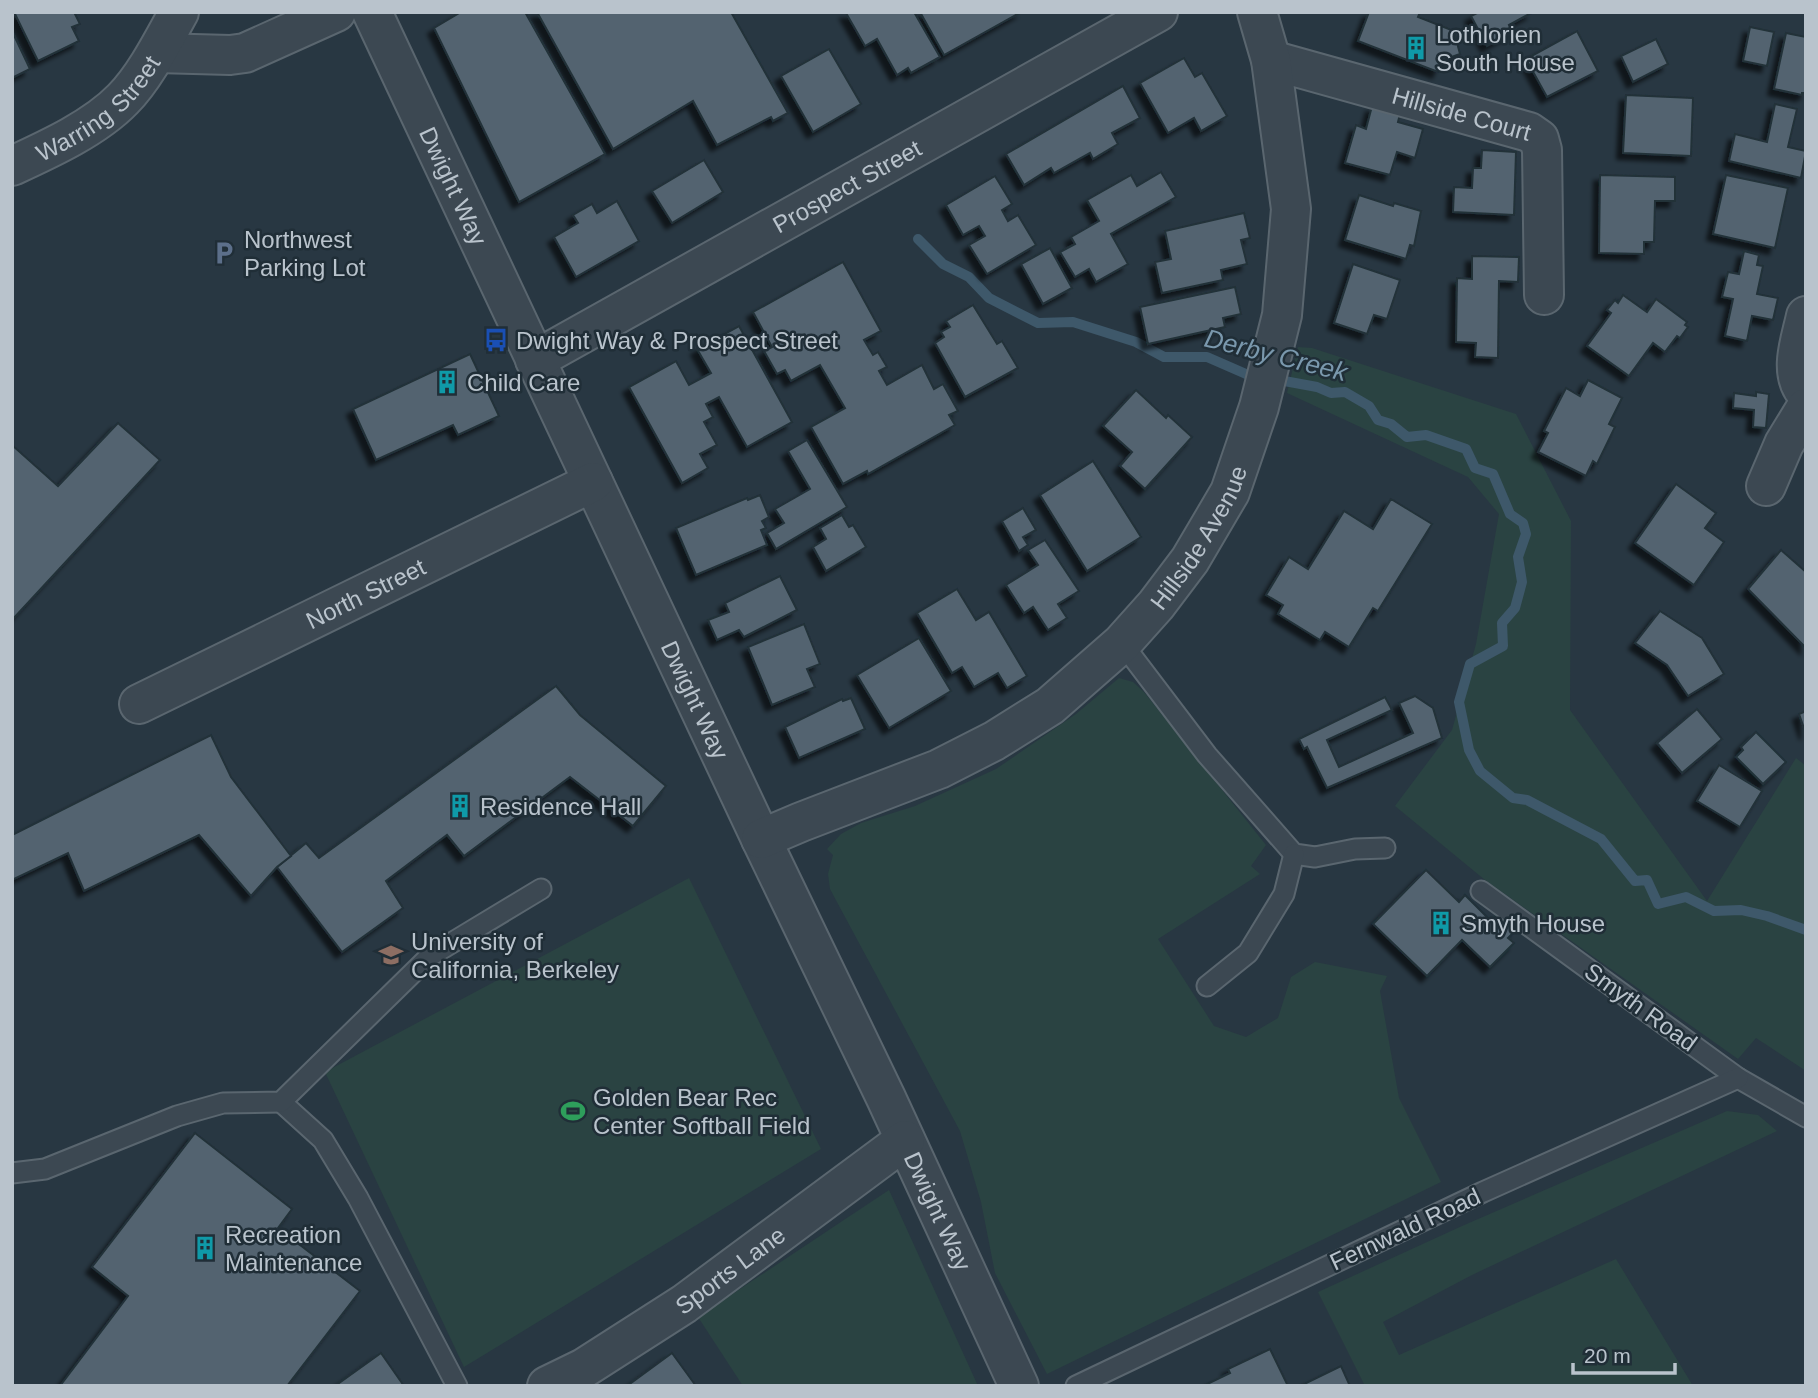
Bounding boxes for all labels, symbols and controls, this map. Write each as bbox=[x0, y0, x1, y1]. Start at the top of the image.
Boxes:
place label: Lothlorien South House bbox=[1436, 21, 1575, 76]
building icon: Lothlorien South House bbox=[1402, 34, 1430, 62]
street label: Warring Street bbox=[31, 50, 165, 166]
street label: Hillside Court bbox=[1389, 81, 1534, 146]
street label: Dwight Way bbox=[414, 122, 493, 249]
street label: Prospect Street bbox=[768, 134, 926, 238]
place label: Northwest Parking Lot bbox=[244, 226, 366, 281]
parking icon: Northwest Parking Lot bbox=[210, 239, 238, 267]
water label: Derby Creek bbox=[1202, 323, 1352, 388]
bus stop icon: Dwight Way & Prospect Street bbox=[482, 326, 510, 354]
place label: Dwight Way & Prospect Street bbox=[516, 327, 838, 354]
building icon: Child Care bbox=[433, 368, 461, 396]
place label: Child Care bbox=[467, 369, 580, 396]
street label: Hillside Avenue bbox=[1144, 462, 1251, 614]
street label: North Street bbox=[301, 553, 430, 634]
street label: Dwight Way bbox=[656, 636, 735, 763]
building icon: Residence Hall bbox=[446, 792, 474, 820]
place label: Residence Hall bbox=[480, 793, 641, 820]
building icon: Smyth House bbox=[1427, 909, 1455, 937]
place label: Smyth House bbox=[1461, 910, 1605, 937]
place label: University of California, Berkeley bbox=[411, 928, 619, 983]
school or university icon: University of California, Berkeley bbox=[377, 941, 405, 969]
street label: Smyth Road bbox=[1580, 957, 1702, 1057]
place label: Golden Bear Rec Center Softball Field bbox=[593, 1084, 810, 1139]
sports icon: Golden Bear Rec Center Softball Field bbox=[559, 1097, 587, 1125]
street label: Dwight Way bbox=[899, 1148, 977, 1274]
street label: Fernwald Road bbox=[1326, 1182, 1484, 1276]
place label: Recreation Maintenance bbox=[225, 1221, 362, 1276]
street label: Sports Lane bbox=[670, 1221, 790, 1319]
building icon: Recreation Maintenance bbox=[191, 1234, 219, 1262]
scale bar bbox=[1573, 1332, 1674, 1376]
text: 20 m bbox=[1584, 1344, 1631, 1367]

